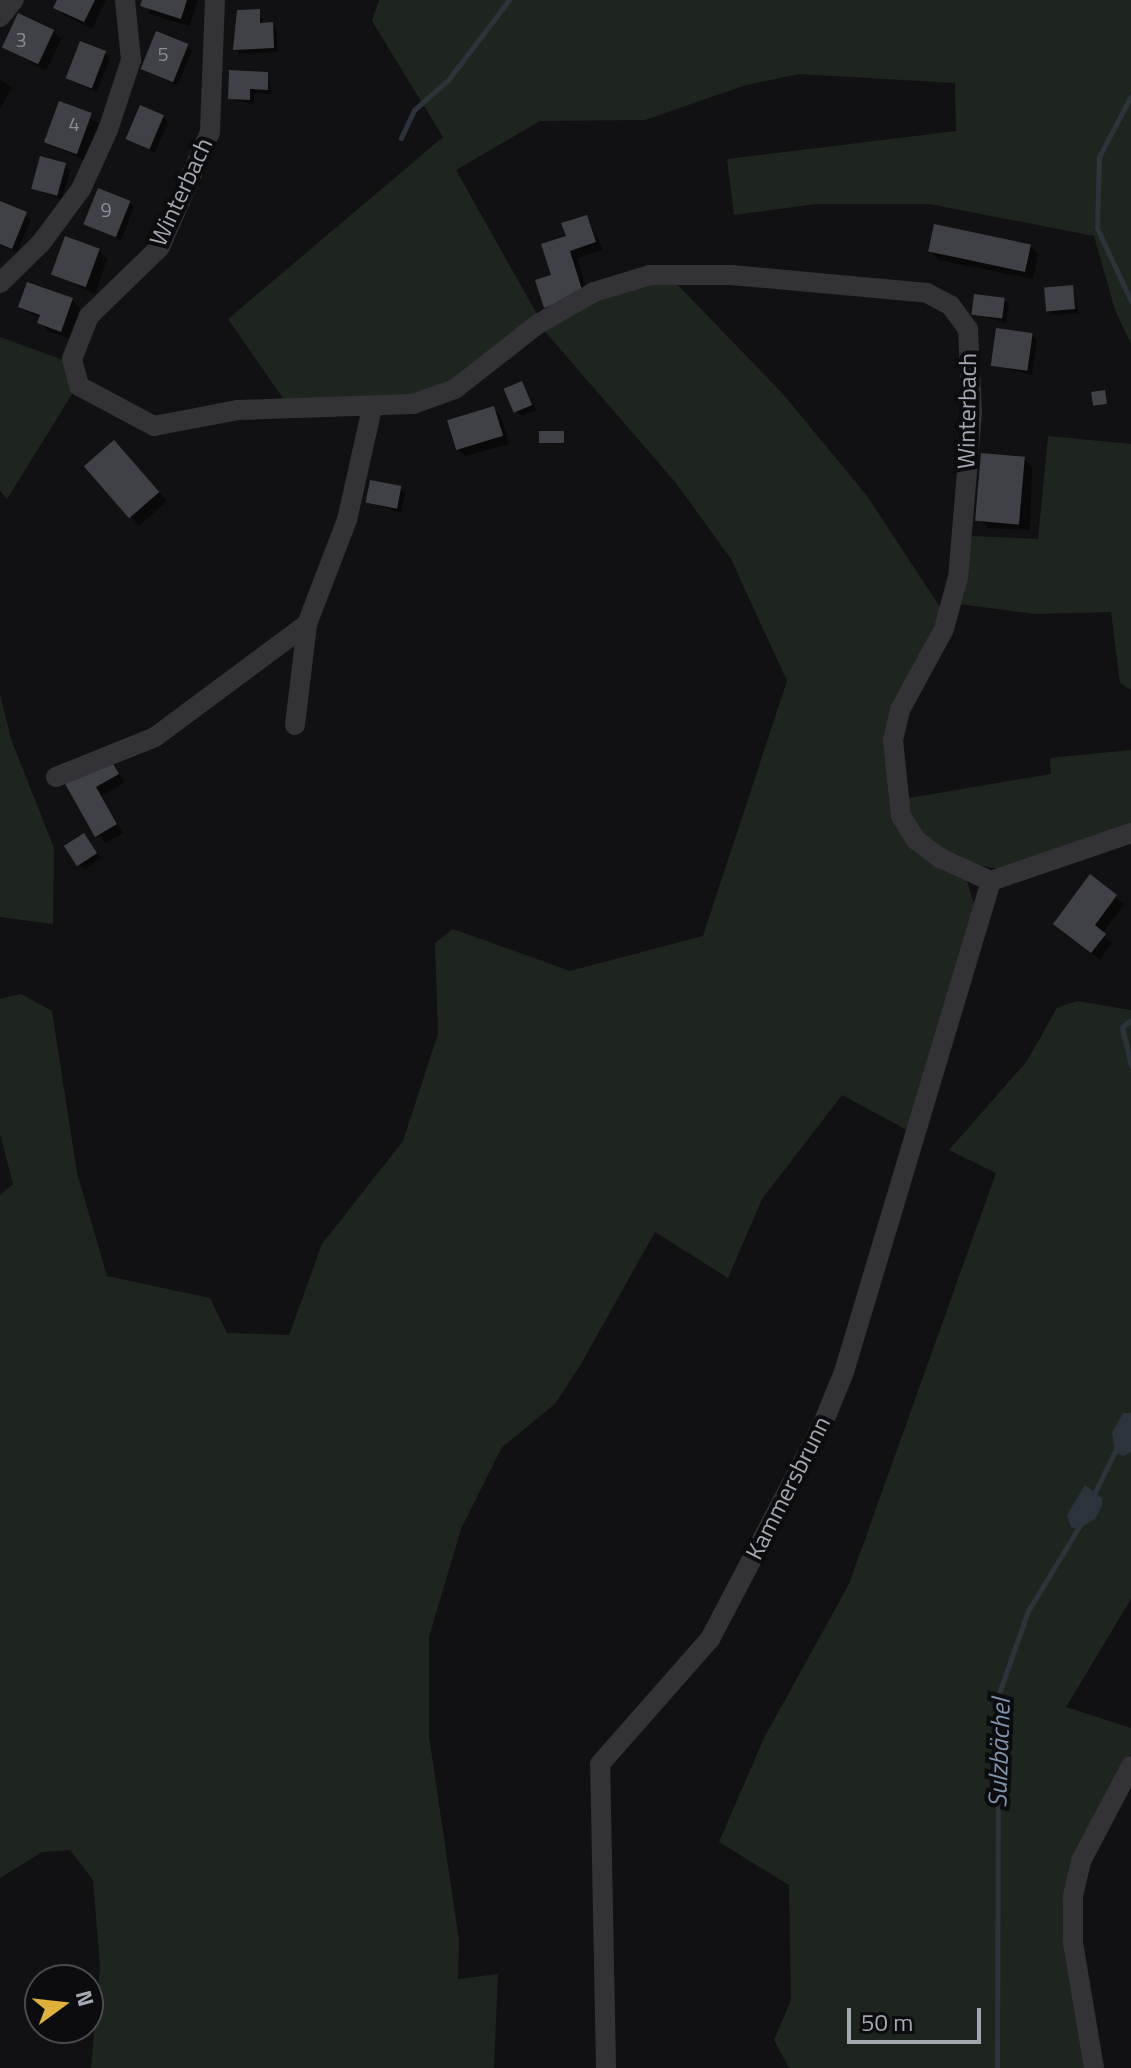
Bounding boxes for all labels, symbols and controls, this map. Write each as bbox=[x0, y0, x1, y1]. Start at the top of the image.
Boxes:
house number: 3 bbox=[15, 27, 27, 51]
house number: 5 bbox=[157, 41, 169, 65]
house number: 4 bbox=[68, 111, 80, 135]
street label: Winterbach bbox=[143, 133, 219, 251]
house number: 9 bbox=[100, 197, 112, 221]
street label: Winterbach bbox=[952, 353, 982, 469]
street label: Kammersbrunn bbox=[740, 1412, 836, 1564]
water label: Sulzbächel bbox=[981, 1698, 1017, 1808]
north arrow bbox=[24, 1964, 104, 2044]
text: N bbox=[67, 1987, 104, 2010]
scale bar bbox=[851, 1992, 985, 2042]
text: 50 m bbox=[861, 2004, 913, 2040]

